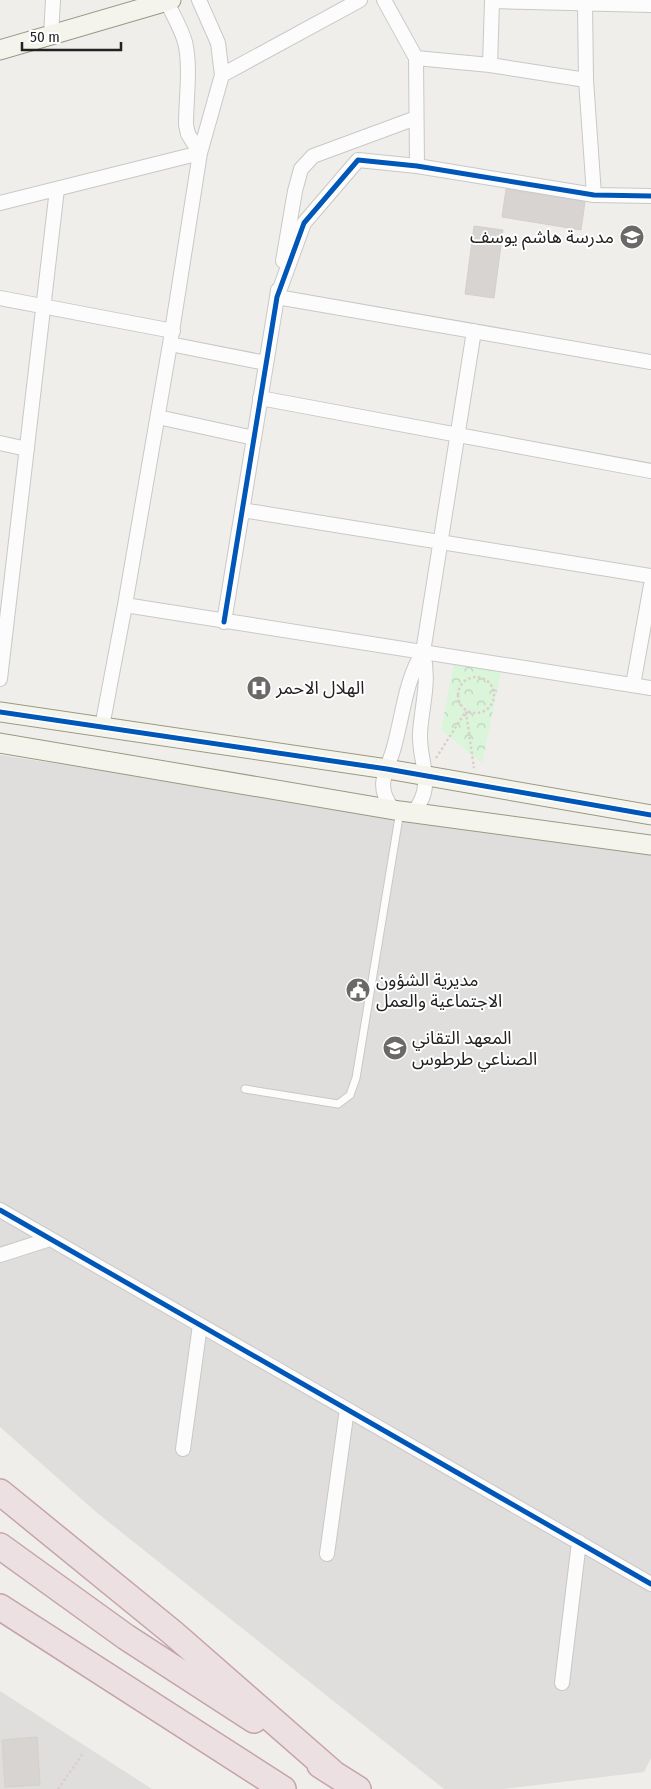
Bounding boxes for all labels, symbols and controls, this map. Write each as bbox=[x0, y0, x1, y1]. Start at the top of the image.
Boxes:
scale bar bbox=[22, 20, 121, 52]
text: 50 m bbox=[30, 28, 60, 46]
school or university icon: مدرسة هاشم يوسف bbox=[619, 224, 645, 250]
place label: مدرسة هاشم يوسف bbox=[470, 226, 614, 250]
hospital icon: الهلال الاحمر bbox=[246, 675, 272, 701]
place label: الهلال الاحمر bbox=[275, 677, 365, 699]
place label: مديرية الشؤون الاجتماعية والعمل bbox=[376, 969, 502, 1012]
public building icon: مديرية الشؤون الاجتماعية والعمل bbox=[345, 977, 371, 1003]
place label: المعهد التقاني الصناعي طرطوس bbox=[412, 1027, 537, 1072]
school or university icon: المعهد التقاني الصناعي طرطوس bbox=[382, 1035, 408, 1061]

